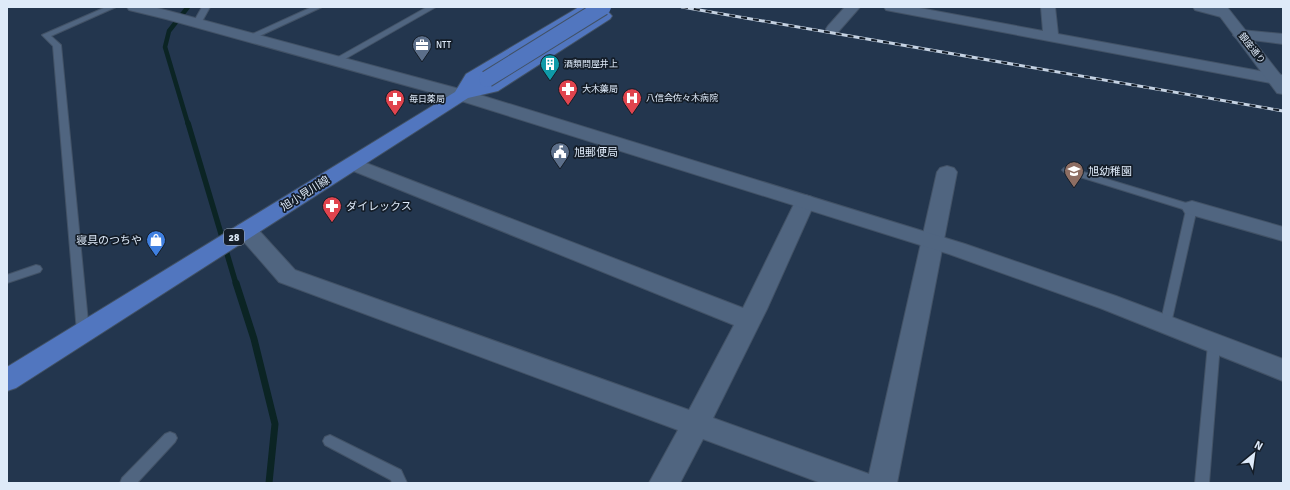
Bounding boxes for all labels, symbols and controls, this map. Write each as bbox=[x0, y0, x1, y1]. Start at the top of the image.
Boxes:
street label: 銀座通り bbox=[1236, 31, 1267, 66]
office icon: NTT bbox=[411, 34, 433, 62]
place label: NTT bbox=[436, 40, 452, 51]
building icon: 酒類問屋井上 bbox=[539, 53, 561, 81]
place label: 酒類問屋井上 bbox=[564, 59, 618, 70]
pharmacy icon: 大木藥局 bbox=[557, 78, 579, 106]
place label: 大木藥局 bbox=[582, 84, 618, 95]
hospital icon: 八信会佐々木病院 bbox=[621, 87, 643, 115]
pharmacy icon: 毎日薬局 bbox=[384, 88, 406, 116]
place label: 八信会佐々木病院 bbox=[646, 93, 718, 104]
place label: 毎日薬局 bbox=[409, 94, 445, 105]
public building icon: 旭郵便局 bbox=[549, 141, 571, 169]
place label: 旭郵便局 bbox=[574, 146, 618, 159]
school or university icon: 旭幼稚園 bbox=[1063, 160, 1085, 188]
place label: 旭幼稚園 bbox=[1088, 165, 1132, 178]
street label: 旭小見川線 bbox=[278, 173, 332, 214]
pharmacy icon: ダイレックス bbox=[321, 195, 343, 223]
place label: ダイレックス bbox=[346, 200, 412, 213]
shop icon: 寝具のつちや bbox=[145, 229, 167, 257]
road number: 28 bbox=[224, 229, 244, 245]
place label: 寝具のつちや bbox=[76, 234, 142, 247]
north arrow bbox=[1234, 434, 1274, 474]
text: N bbox=[1252, 438, 1265, 453]

